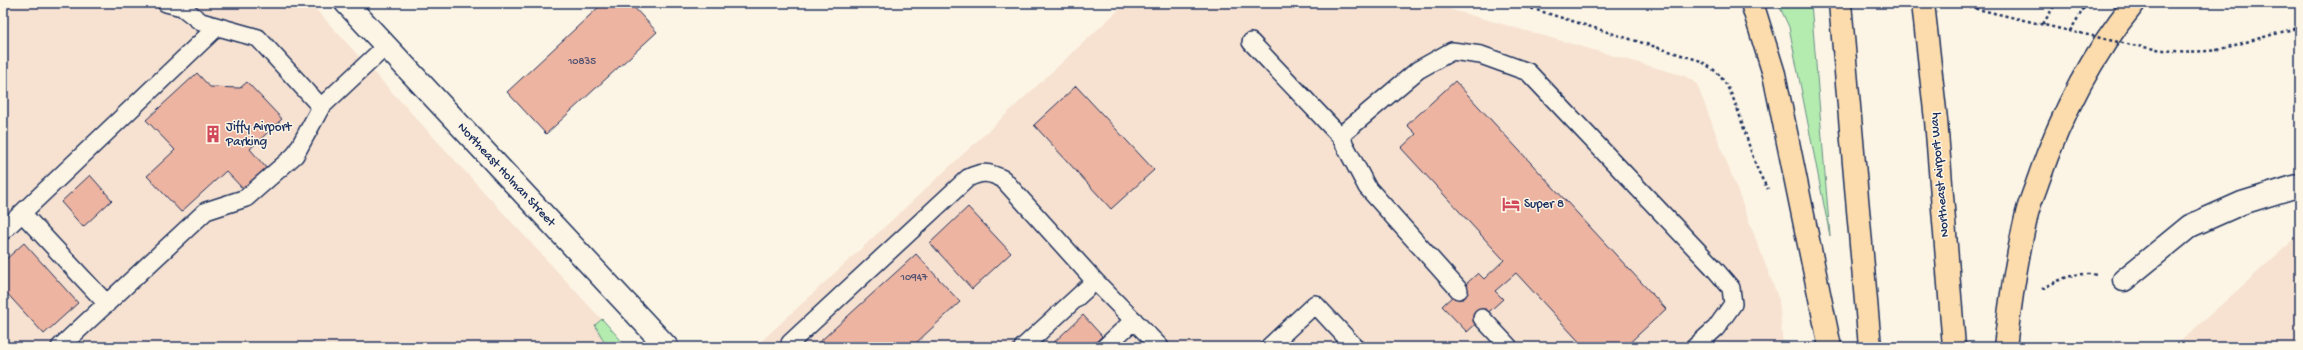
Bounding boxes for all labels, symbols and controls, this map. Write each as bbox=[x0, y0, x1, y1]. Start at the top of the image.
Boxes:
house number: 10835 bbox=[567, 56, 596, 68]
street label: Northeast Airport Way bbox=[1927, 111, 1953, 238]
place label: Jiffy Airport Parking bbox=[225, 120, 293, 150]
street label: Northeast Holman Street bbox=[454, 120, 559, 231]
building icon: Jiffy Airport Parking bbox=[203, 124, 223, 144]
hotel icon: Super 8 bbox=[1501, 194, 1521, 214]
place label: Super 8 bbox=[1524, 197, 1564, 212]
house number: 10947 bbox=[899, 272, 928, 284]

